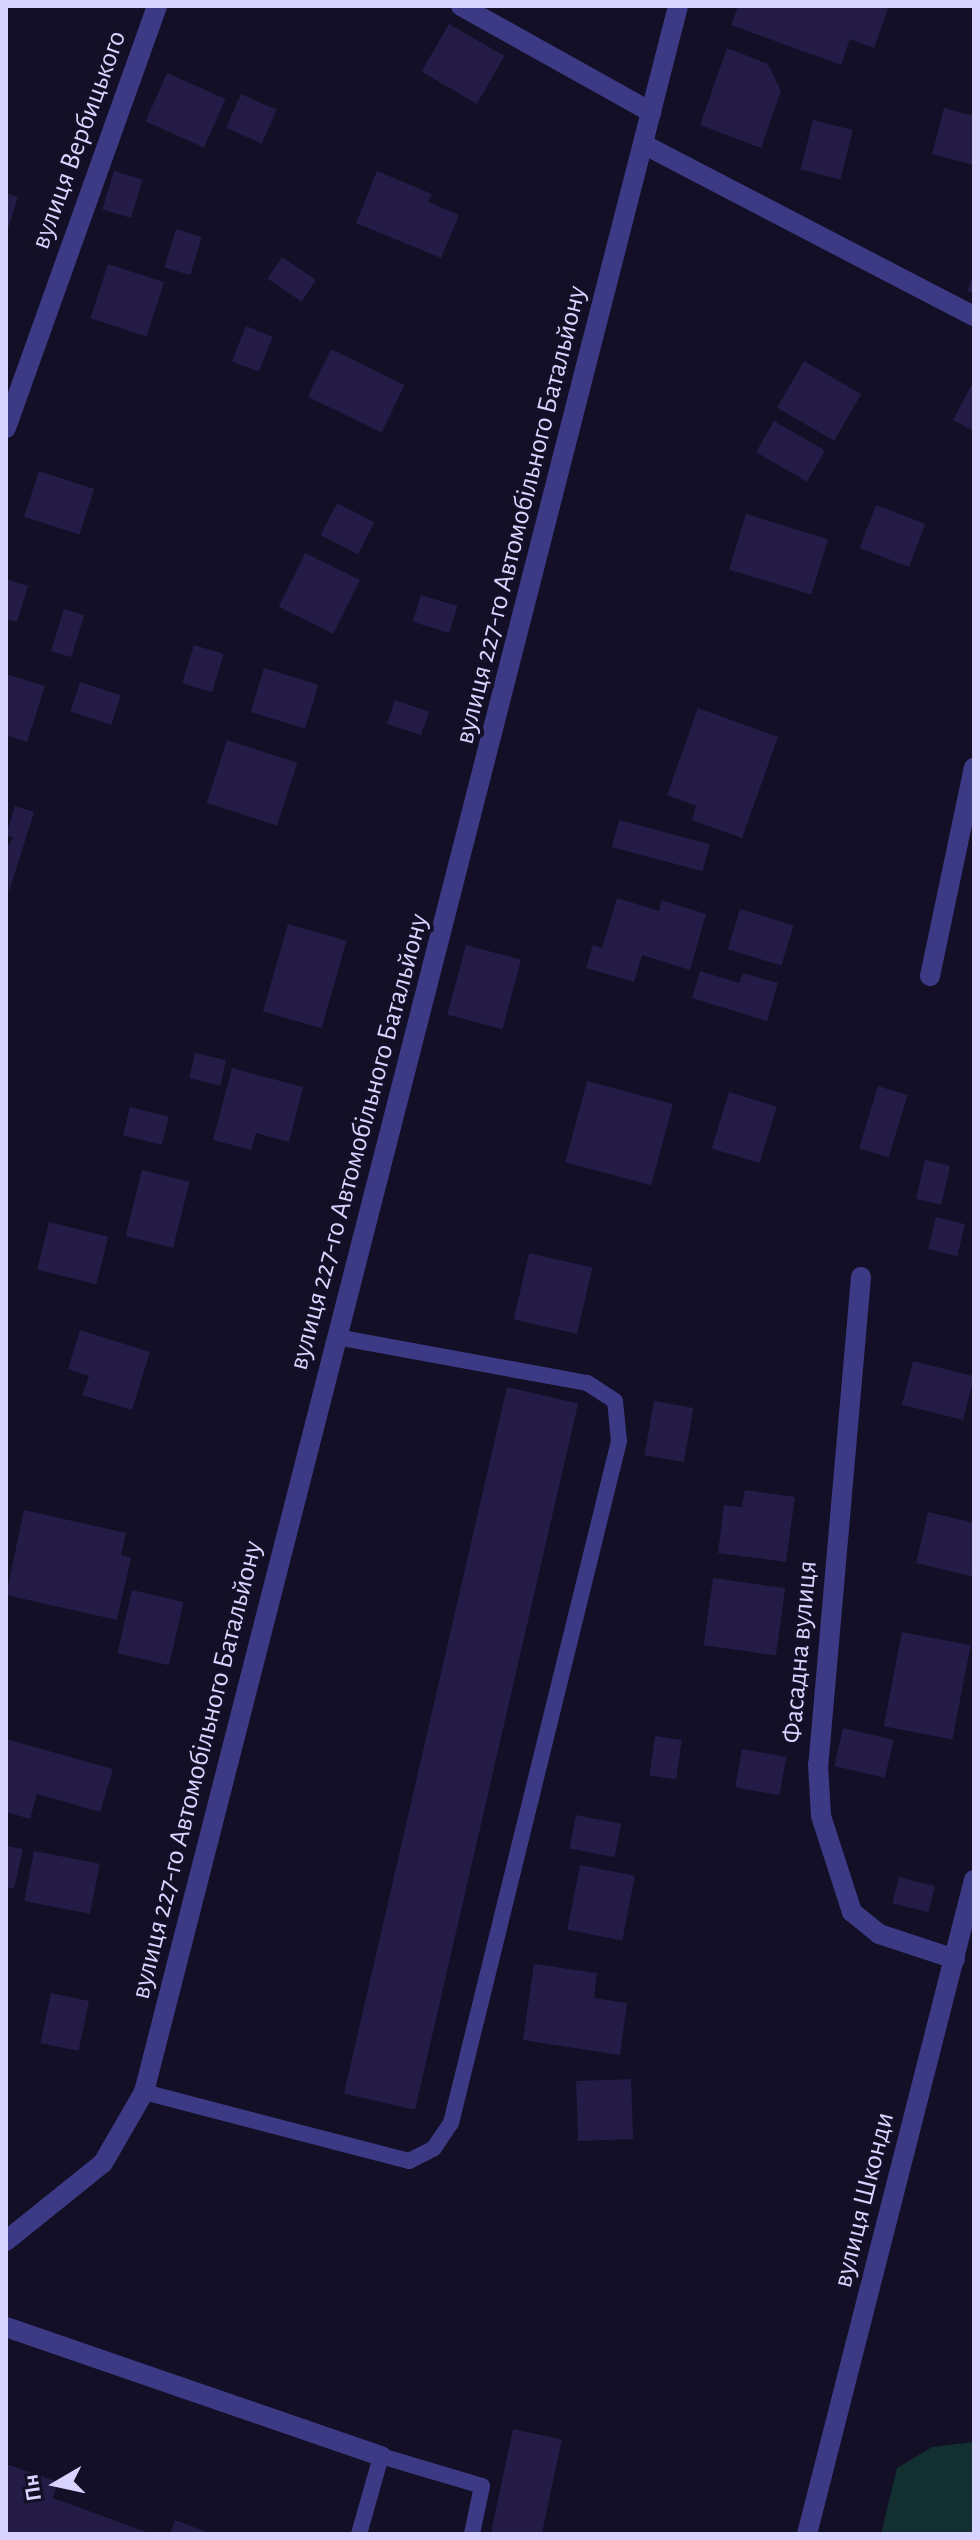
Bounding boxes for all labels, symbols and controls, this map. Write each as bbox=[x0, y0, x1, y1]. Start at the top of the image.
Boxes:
street label: вулиця Вербицького bbox=[24, 26, 134, 254]
street label: вулиця 227-го Автомобільного Батальйону bbox=[448, 282, 594, 748]
street label: вулиця 227-го Автомобільного Батальйону bbox=[282, 910, 436, 1374]
street label: вулиця 227-го Автомобільного Батальйону bbox=[124, 1537, 270, 2003]
street label: Фасадна вулиця bbox=[775, 1559, 825, 1745]
street label: вулиця Шконди bbox=[826, 2109, 902, 2291]
north arrow bbox=[16, 2444, 96, 2524]
text: Пн bbox=[19, 2473, 45, 2503]

